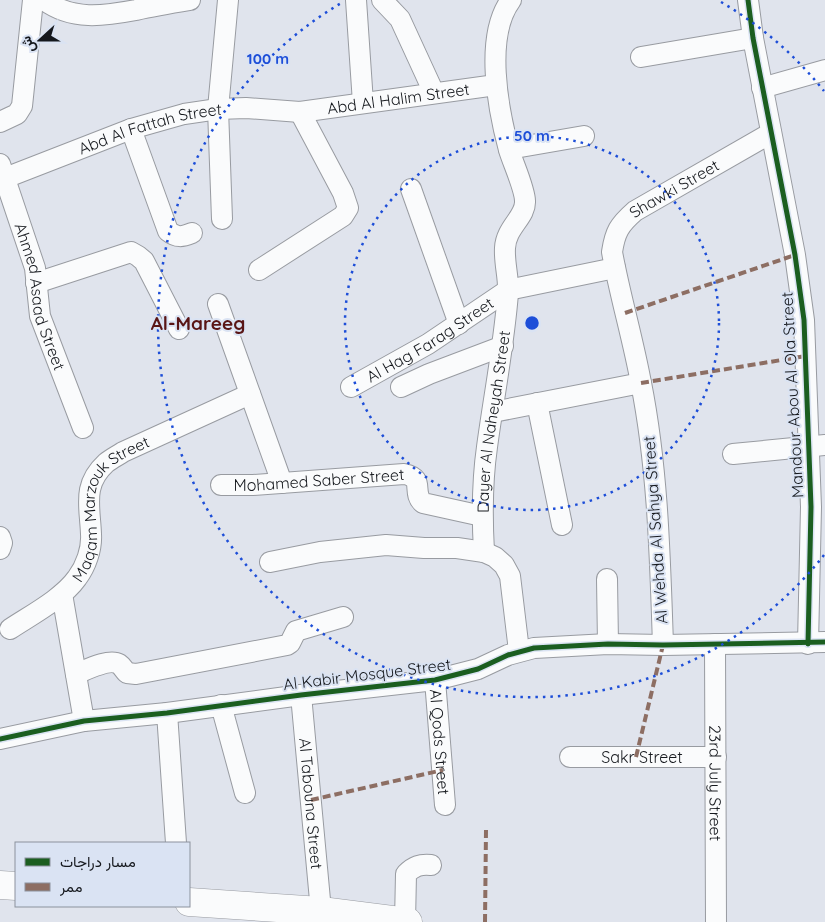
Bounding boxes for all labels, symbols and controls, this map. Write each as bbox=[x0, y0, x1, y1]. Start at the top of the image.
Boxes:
north arrow bbox=[15, 15, 65, 65]
text: ش bbox=[16, 33, 39, 56]
text: 100 m bbox=[247, 49, 289, 68]
street label: Abd Al Halim Street bbox=[326, 79, 471, 118]
street label: Abd Al Fattah Street bbox=[76, 99, 222, 158]
text: 50 m bbox=[514, 126, 550, 145]
street label: Shawki Street bbox=[625, 155, 722, 222]
street label: Ahmed Asaad Street bbox=[11, 220, 70, 373]
street label: Mandour Abou Al Ola Street bbox=[777, 291, 807, 499]
street label: Al Hag Farag Street bbox=[363, 293, 497, 387]
district label: Al-Mareeg bbox=[151, 311, 245, 335]
centre of rings bbox=[523, 314, 541, 332]
street label: Dayer Al Naheyah Street bbox=[473, 329, 514, 513]
street label: Maqam Marzouk Street bbox=[67, 431, 152, 586]
street label: Al Wehda Al Sahya Street bbox=[638, 435, 672, 625]
street label: Mohamed Saber Street bbox=[233, 464, 405, 495]
street label: Al Kabir Mosque Street bbox=[282, 654, 452, 694]
street label: Al Qods Street bbox=[426, 688, 454, 795]
street label: 23rd July Street bbox=[705, 725, 726, 841]
street label: Al Tabouna Street bbox=[295, 737, 327, 870]
street label: Sakr Street bbox=[601, 747, 683, 767]
legend bbox=[15, 842, 190, 907]
text: مسار دراجات bbox=[60, 852, 136, 871]
text: ممر bbox=[59, 877, 82, 896]

